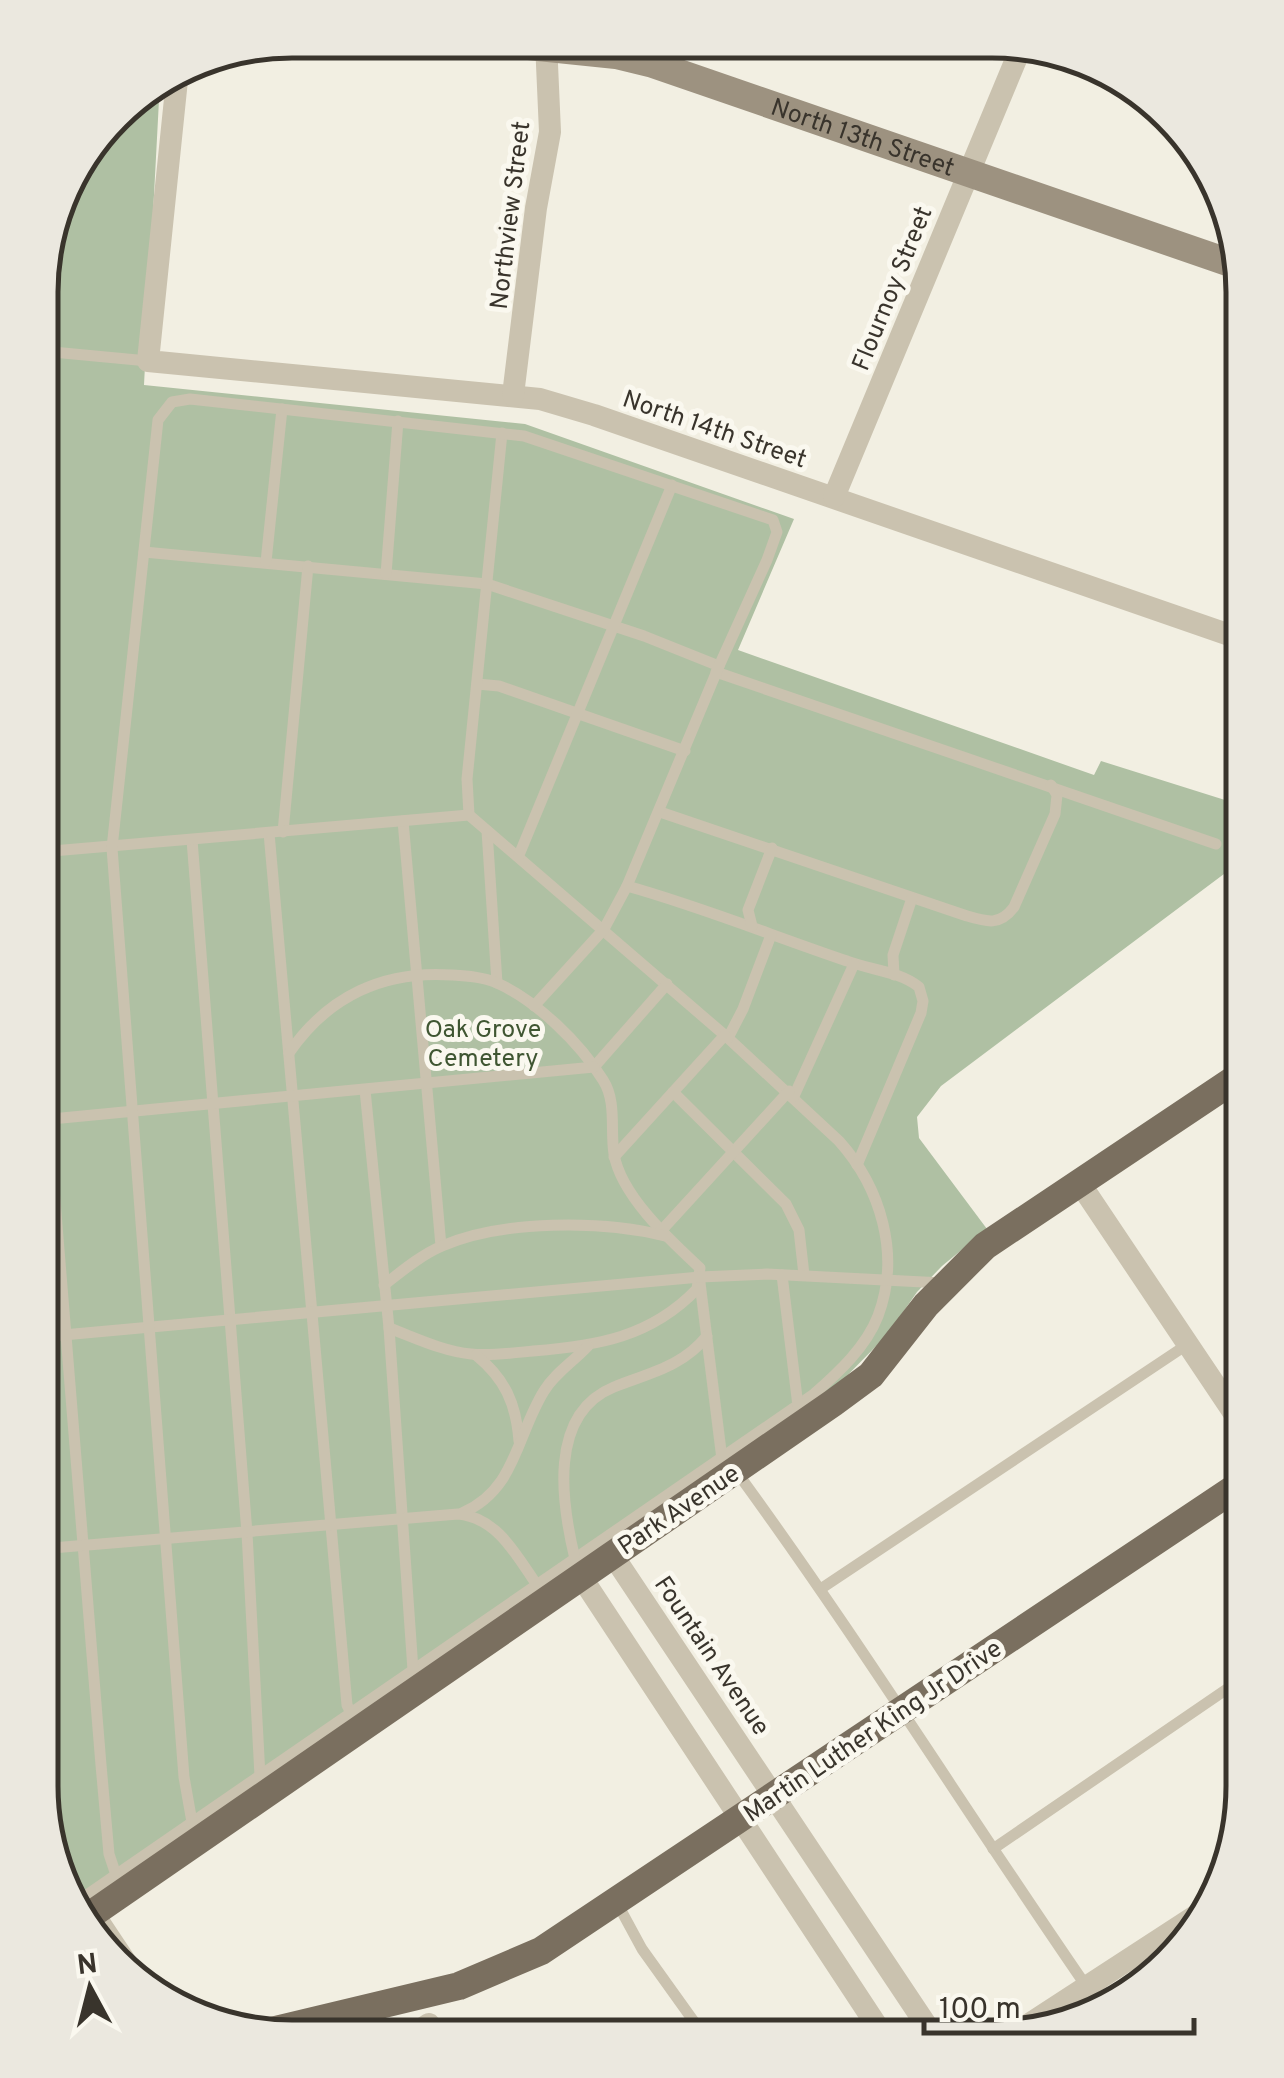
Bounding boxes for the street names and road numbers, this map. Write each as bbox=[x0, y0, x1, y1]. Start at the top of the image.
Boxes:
street label: North 13th Street bbox=[766, 93, 958, 186]
street label: Northview Street bbox=[485, 119, 539, 311]
street label: Flournoy Street bbox=[846, 202, 941, 376]
street label: North 14th Street bbox=[618, 384, 810, 477]
street label: Park Avenue bbox=[613, 1459, 747, 1564]
street label: Fountain Avenue bbox=[645, 1571, 776, 1742]
street label: Martin Luther King Jr Drive bbox=[738, 1634, 1009, 1831]

